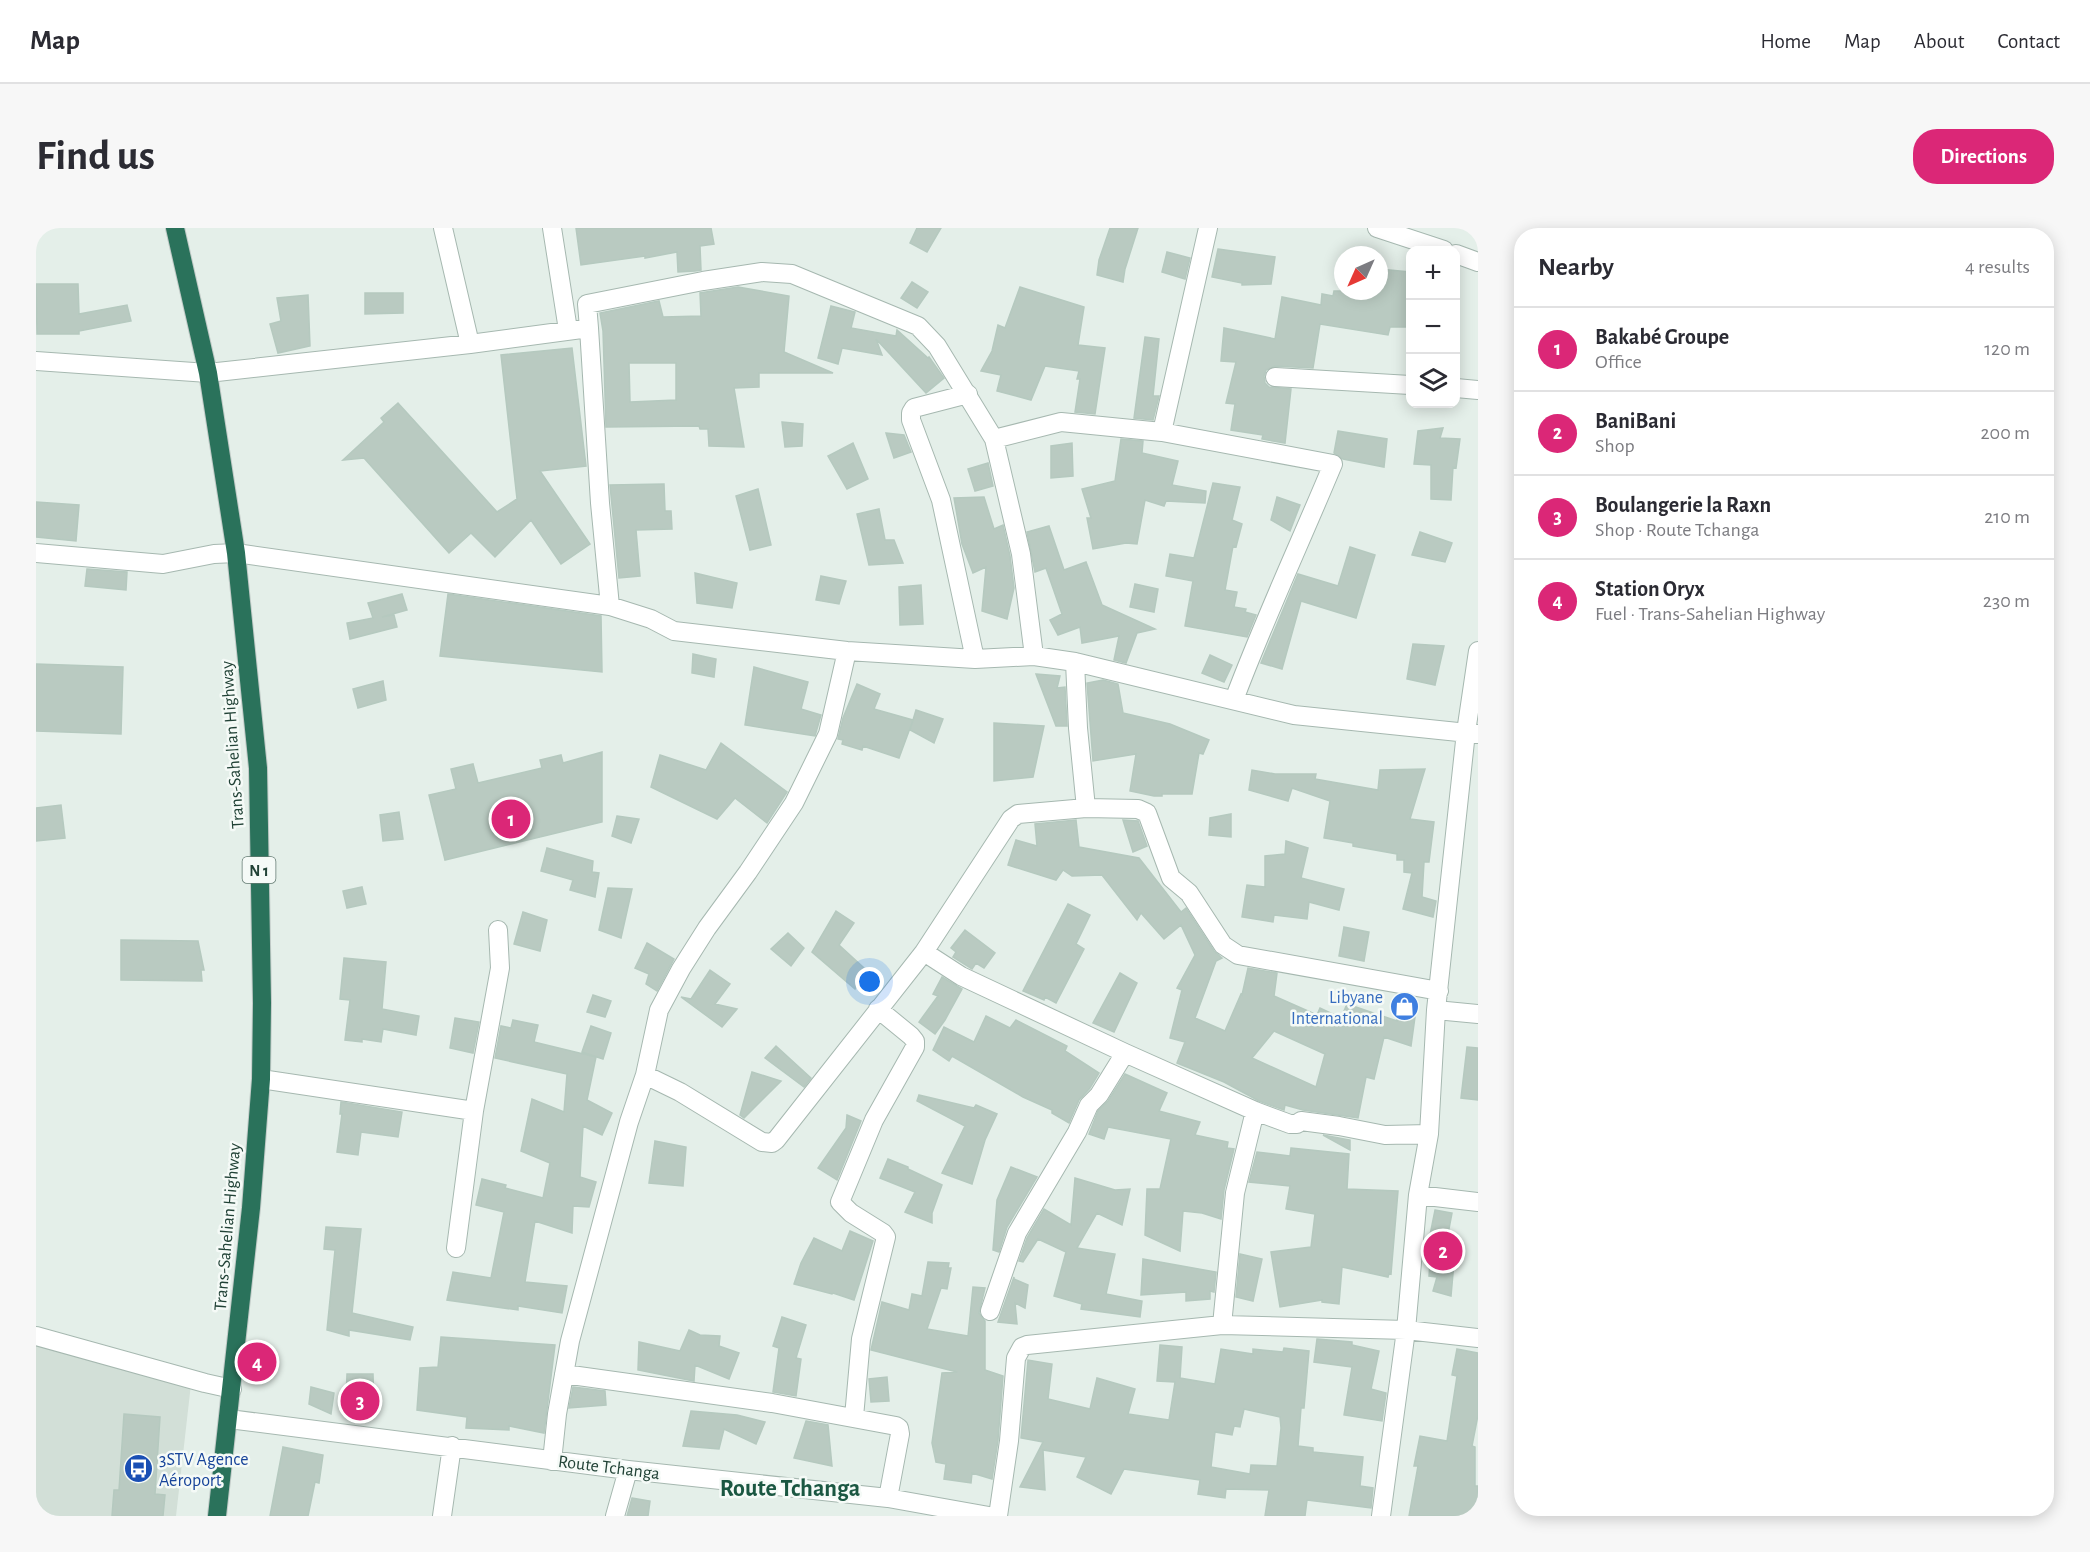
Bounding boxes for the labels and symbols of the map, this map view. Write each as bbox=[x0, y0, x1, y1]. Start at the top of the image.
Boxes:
north arrow bbox=[1334, 246, 1388, 300]
street label: Trans-Sahelian Highway bbox=[218, 660, 248, 829]
pin: 1 bbox=[492, 796, 530, 842]
road number: N 1 bbox=[242, 857, 276, 883]
your location bbox=[855, 967, 884, 996]
place label: Libyane International bbox=[1291, 989, 1383, 1028]
shop icon: Libyane International bbox=[1388, 991, 1420, 1023]
street label: Trans-Sahelian Highway bbox=[212, 1142, 244, 1312]
pin: 2 bbox=[1424, 1228, 1462, 1274]
pin: 4 bbox=[238, 1340, 276, 1384]
pin: 3 bbox=[340, 1378, 380, 1424]
place label: 3STV Agence Aéroport bbox=[159, 1451, 249, 1490]
bus stop icon: 3STV Agence Aéroport bbox=[122, 1453, 154, 1485]
street label: Route Tchanga bbox=[557, 1453, 661, 1483]
district label: Route Tchanga bbox=[720, 1477, 860, 1501]

